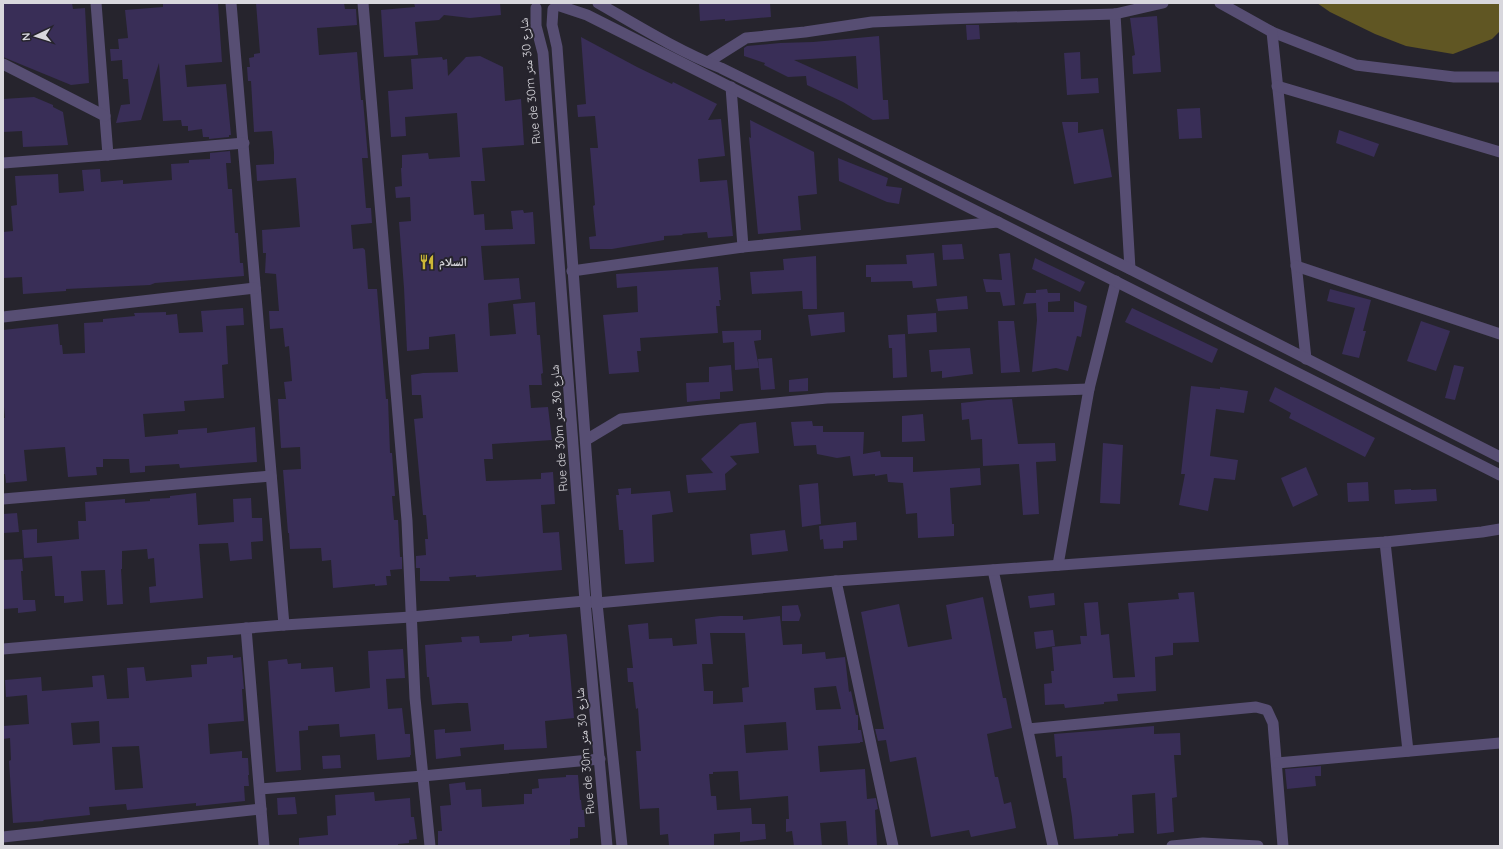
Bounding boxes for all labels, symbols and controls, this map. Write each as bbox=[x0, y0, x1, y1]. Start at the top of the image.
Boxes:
north arrow bbox=[16, 16, 56, 56]
street label: Rue de 30m شارع 30 متر bbox=[515, 17, 545, 145]
text: N bbox=[19, 32, 33, 41]
restaurant icon: السلام bbox=[418, 253, 436, 271]
place label: السلام bbox=[439, 254, 467, 270]
street label: Rue de 30m شارع 30 متر bbox=[547, 364, 571, 492]
street label: Rue de 30m شارع 30 متر bbox=[571, 687, 599, 815]

